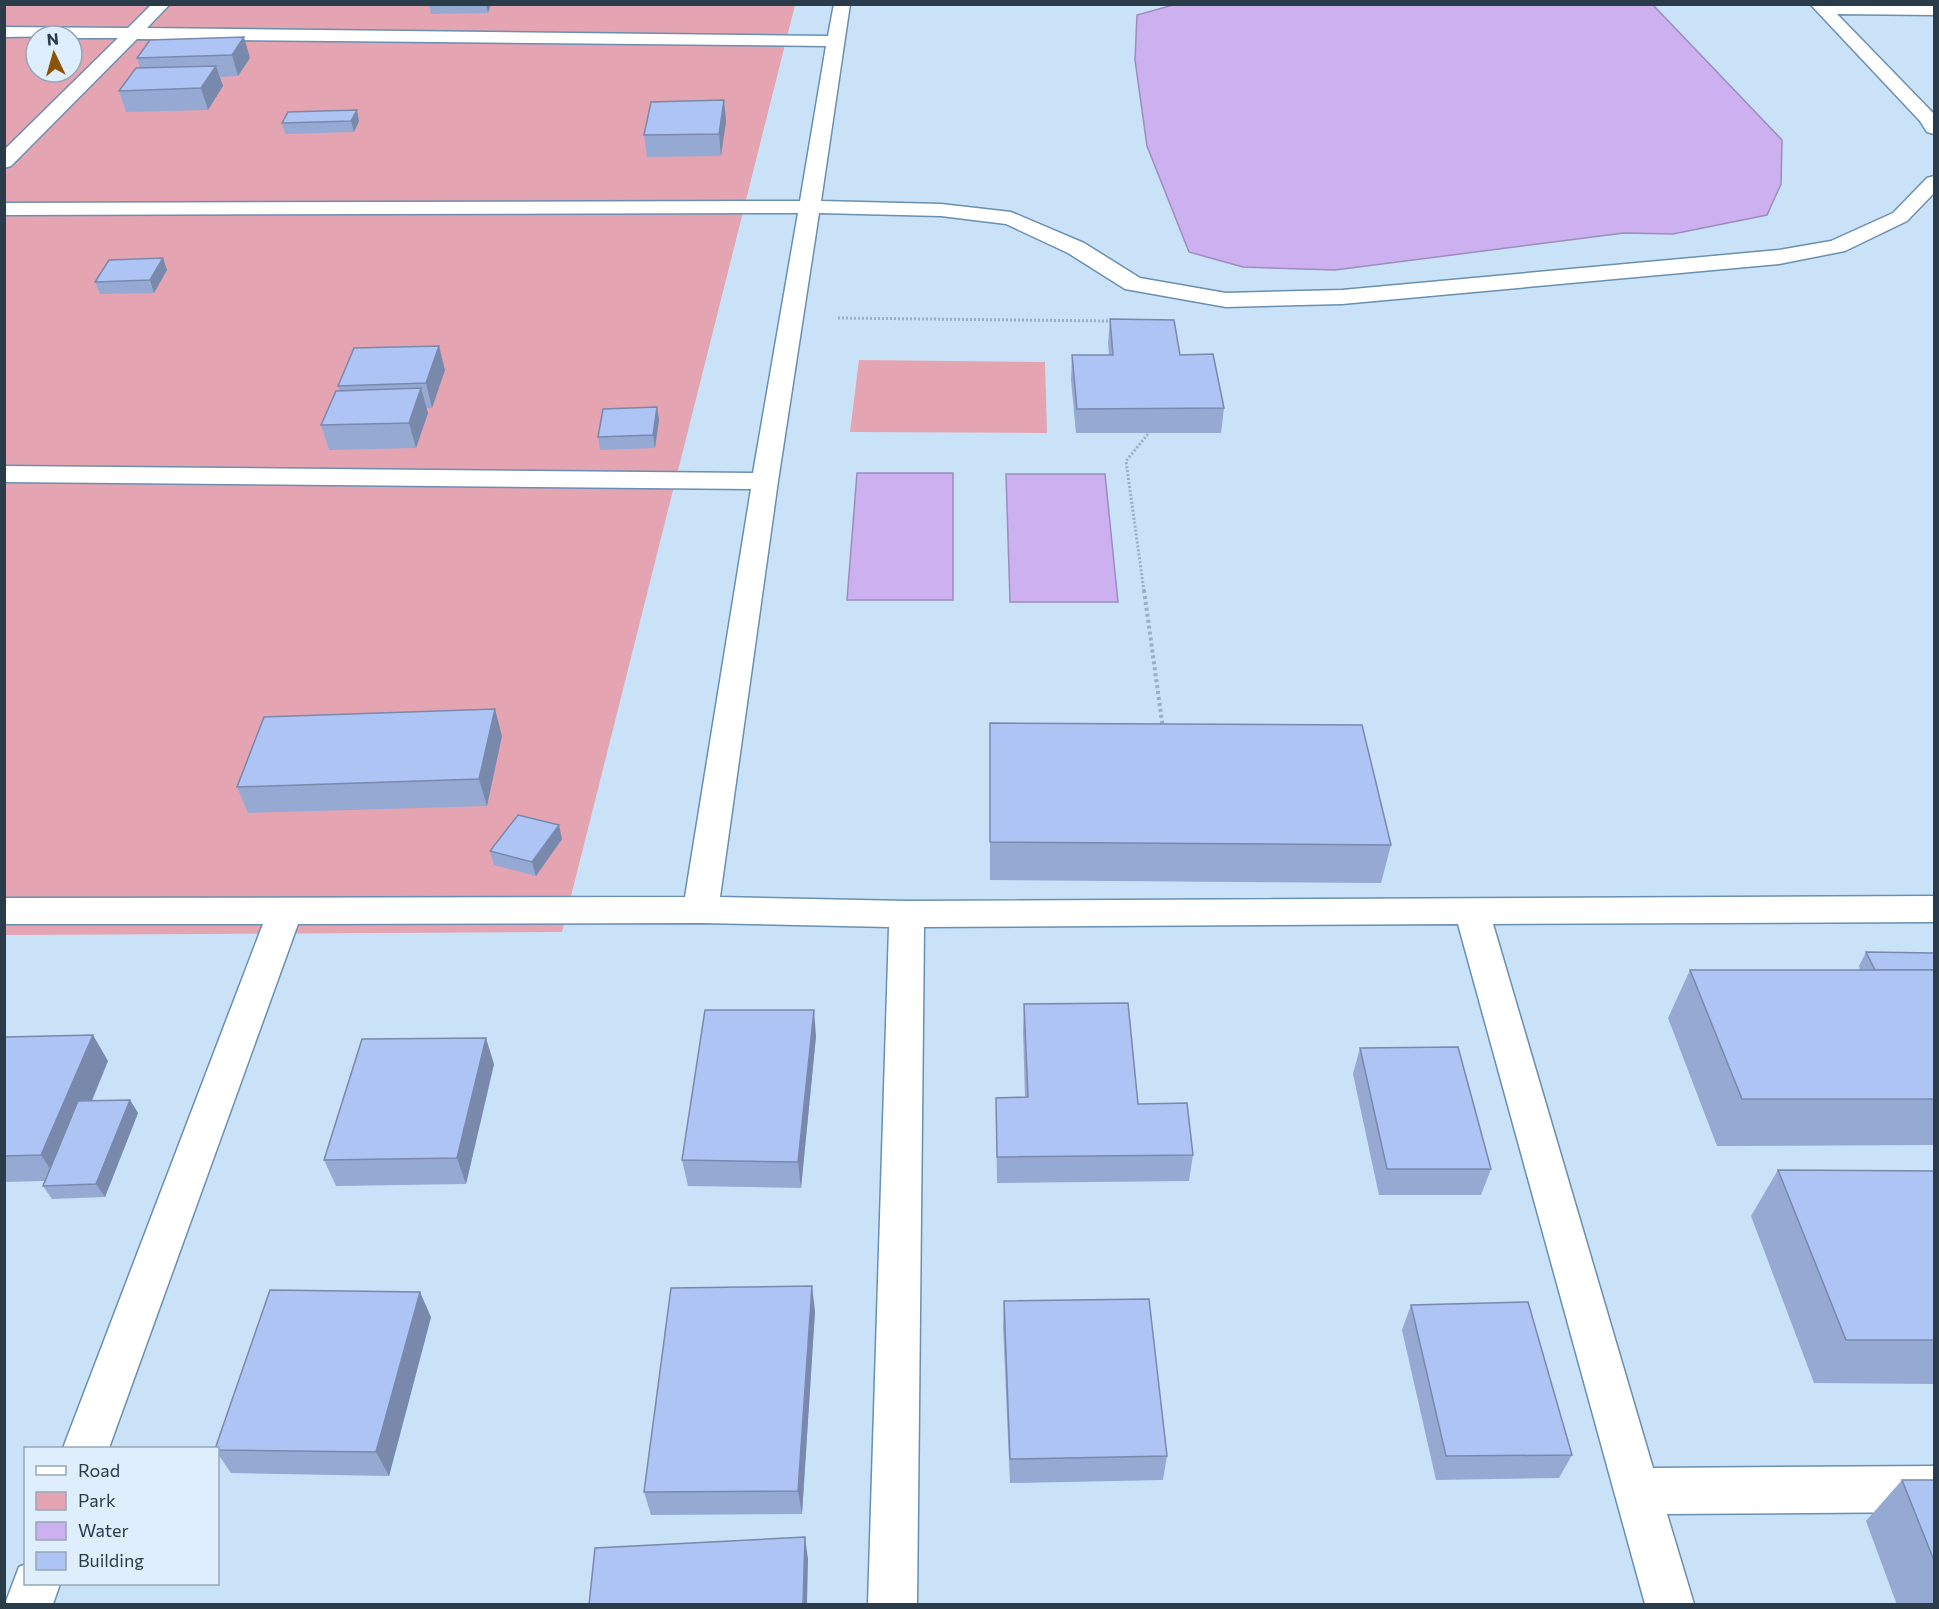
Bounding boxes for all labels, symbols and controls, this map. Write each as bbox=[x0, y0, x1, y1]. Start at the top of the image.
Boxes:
north arrow bbox=[24, 24, 84, 84]
text: N bbox=[46, 29, 59, 49]
legend bbox=[24, 1447, 219, 1585]
text: Road bbox=[78, 1459, 120, 1481]
text: Park bbox=[78, 1489, 116, 1511]
text: Water bbox=[78, 1519, 129, 1541]
text: Building bbox=[78, 1549, 144, 1571]

